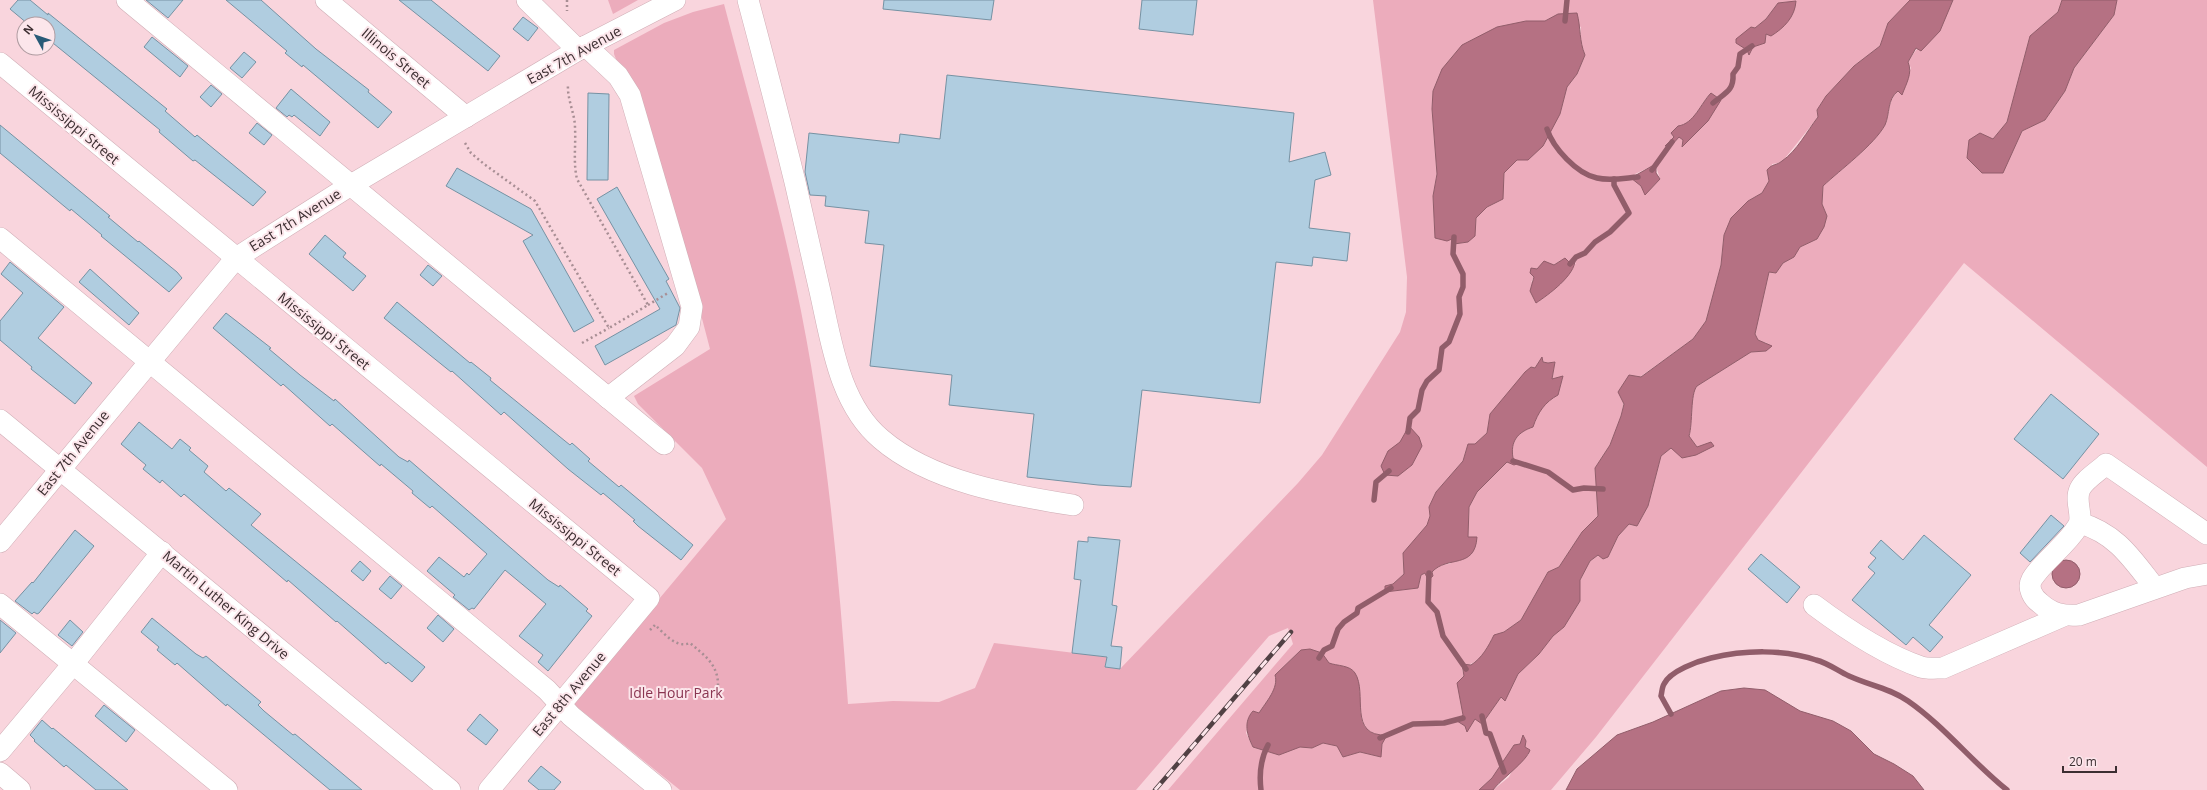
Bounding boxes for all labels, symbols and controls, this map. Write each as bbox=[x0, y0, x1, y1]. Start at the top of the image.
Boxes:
north arrow bbox=[16, 16, 56, 56]
text: N bbox=[19, 21, 37, 38]
street label: East 7th Avenue bbox=[523, 21, 624, 88]
street label: Illinois Street bbox=[358, 23, 435, 92]
street label: Mississippi Street bbox=[25, 81, 124, 168]
street label: East 7th Avenue bbox=[245, 184, 344, 255]
street label: Mississippi Street bbox=[274, 288, 374, 374]
street label: East 7th Avenue bbox=[32, 406, 113, 499]
street label: Mississippi Street bbox=[525, 494, 625, 580]
street label: Martin Luther King Drive bbox=[159, 546, 294, 663]
street label: East 8th Avenue bbox=[528, 647, 610, 740]
park label: Idle Hour Park bbox=[629, 683, 723, 702]
scale bar bbox=[2063, 748, 2116, 774]
text: 20 m bbox=[2069, 753, 2097, 770]

